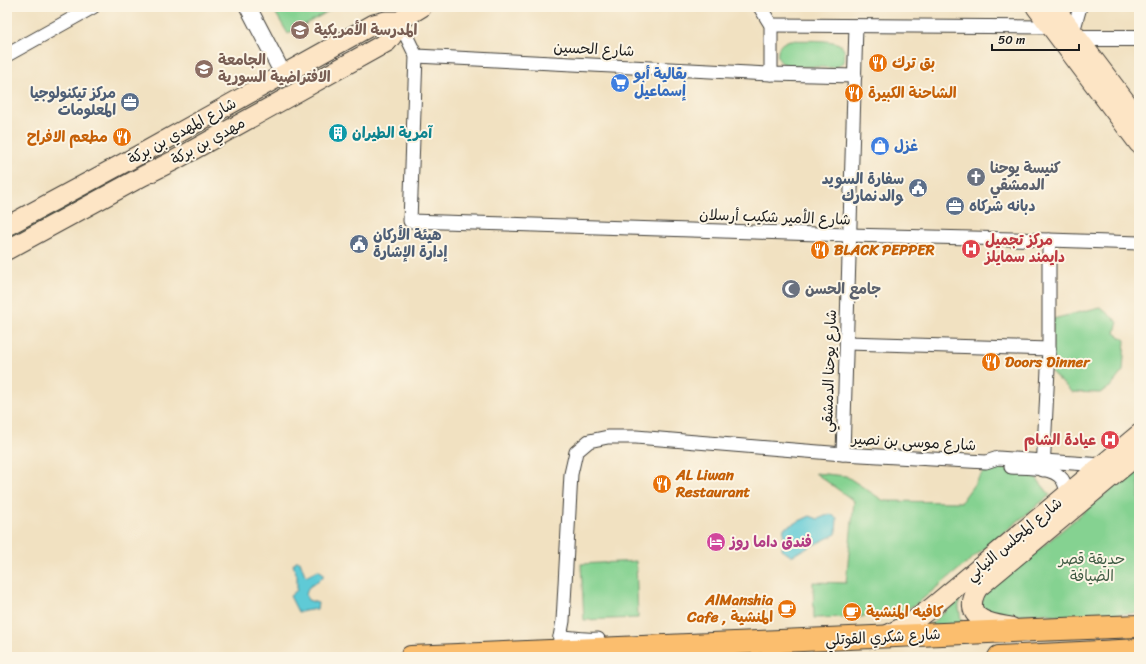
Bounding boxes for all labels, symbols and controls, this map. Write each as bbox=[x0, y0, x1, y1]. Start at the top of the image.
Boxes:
place label: المدرسة الأمريكية bbox=[314, 17, 418, 43]
school or university icon: المدرسة الأمريكية bbox=[289, 19, 311, 41]
scale bar bbox=[992, 26, 1079, 52]
text: 50 m bbox=[998, 29, 1025, 51]
street label: شارع الحسين bbox=[553, 34, 635, 64]
place label: الجامعة الافتراضية السورية bbox=[218, 47, 331, 90]
place label: بق ترك bbox=[892, 50, 935, 76]
restaurant icon: بق ترك bbox=[867, 52, 889, 74]
school or university icon: الجامعة الافتراضية السورية bbox=[193, 58, 215, 80]
place label: بقالية أبو إسماعيل bbox=[633, 61, 687, 104]
supermarket icon: بقالية أبو إسماعيل bbox=[609, 72, 631, 94]
place label: مركز تيكنولوجيا المعلومات bbox=[30, 80, 116, 123]
place label: الشاحنة الكبيرة bbox=[868, 80, 957, 106]
restaurant icon: الشاحنة الكبيرة bbox=[843, 82, 865, 104]
office icon: مركز تيكنولوجيا المعلومات bbox=[119, 91, 141, 113]
street label: شارع المهدي بن بركة bbox=[125, 94, 239, 168]
street label: مهدي بن بركة bbox=[168, 113, 248, 169]
place label: آمرية الطيران bbox=[352, 120, 433, 146]
building icon: آمرية الطيران bbox=[327, 122, 349, 144]
place label: مطعم الافراح bbox=[27, 124, 108, 150]
restaurant icon: مطعم الافراح bbox=[111, 126, 133, 148]
place label: غزل bbox=[894, 133, 918, 159]
shop icon: غزل bbox=[869, 135, 891, 157]
place label: كنيسة يوحنا الدمشقي bbox=[990, 155, 1061, 199]
place label: سفارة السويد والدنمارك bbox=[822, 166, 904, 209]
church icon: كنيسة يوحنا الدمشقي bbox=[965, 166, 987, 188]
public building icon: سفارة السويد والدنمارك bbox=[907, 177, 929, 199]
place label: دبانه شركاه bbox=[969, 193, 1035, 219]
office icon: دبانه شركاه bbox=[944, 195, 966, 217]
street label: شارع الأمير شكيب أرسلان bbox=[699, 201, 851, 233]
place label: هيئة الأركان إدارة الإشارة bbox=[373, 222, 447, 265]
place label: مركز تجميل دايمند سمايلز bbox=[983, 227, 1065, 270]
public building icon: هيئة الأركان إدارة الإشارة bbox=[348, 233, 370, 255]
place label: BLACK PEPPER bbox=[834, 237, 935, 263]
hospital icon: مركز تجميل دايمند سمايلز bbox=[960, 238, 982, 260]
restaurant icon: BLACK PEPPER bbox=[809, 239, 831, 261]
place label: جامع الحسن bbox=[805, 276, 881, 302]
mosque icon: جامع الحسن bbox=[780, 278, 802, 300]
street label: شارع يوحنا الدمشقي bbox=[814, 309, 844, 433]
place label: Doors Dinner bbox=[1005, 349, 1091, 375]
restaurant icon: Doors Dinner bbox=[980, 351, 1002, 373]
street label: شارع موسى بن نصير bbox=[849, 426, 977, 458]
place label: عيادة الشام bbox=[1024, 427, 1096, 453]
hospital icon: عيادة الشام bbox=[1099, 429, 1121, 451]
place label: AL Liwan Restaurant bbox=[675, 462, 751, 505]
restaurant icon: AL Liwan Restaurant bbox=[651, 473, 673, 495]
street label: شارع المجلس النيابي bbox=[960, 490, 1068, 588]
place label: فندق داما روز bbox=[728, 529, 812, 555]
hotel icon: فندق داما روز bbox=[705, 531, 727, 553]
park label: حديقة قصر الضيافة bbox=[1057, 546, 1125, 589]
place label: AlManshia Cafe , المنشية bbox=[686, 587, 773, 630]
cafe icon: AlManshia Cafe , المنشية bbox=[776, 598, 798, 620]
place label: كافيه المنشية bbox=[866, 599, 944, 625]
cafe icon: كافيه المنشية bbox=[841, 601, 863, 623]
street label: شارع شكري القوتلي bbox=[825, 621, 941, 653]

